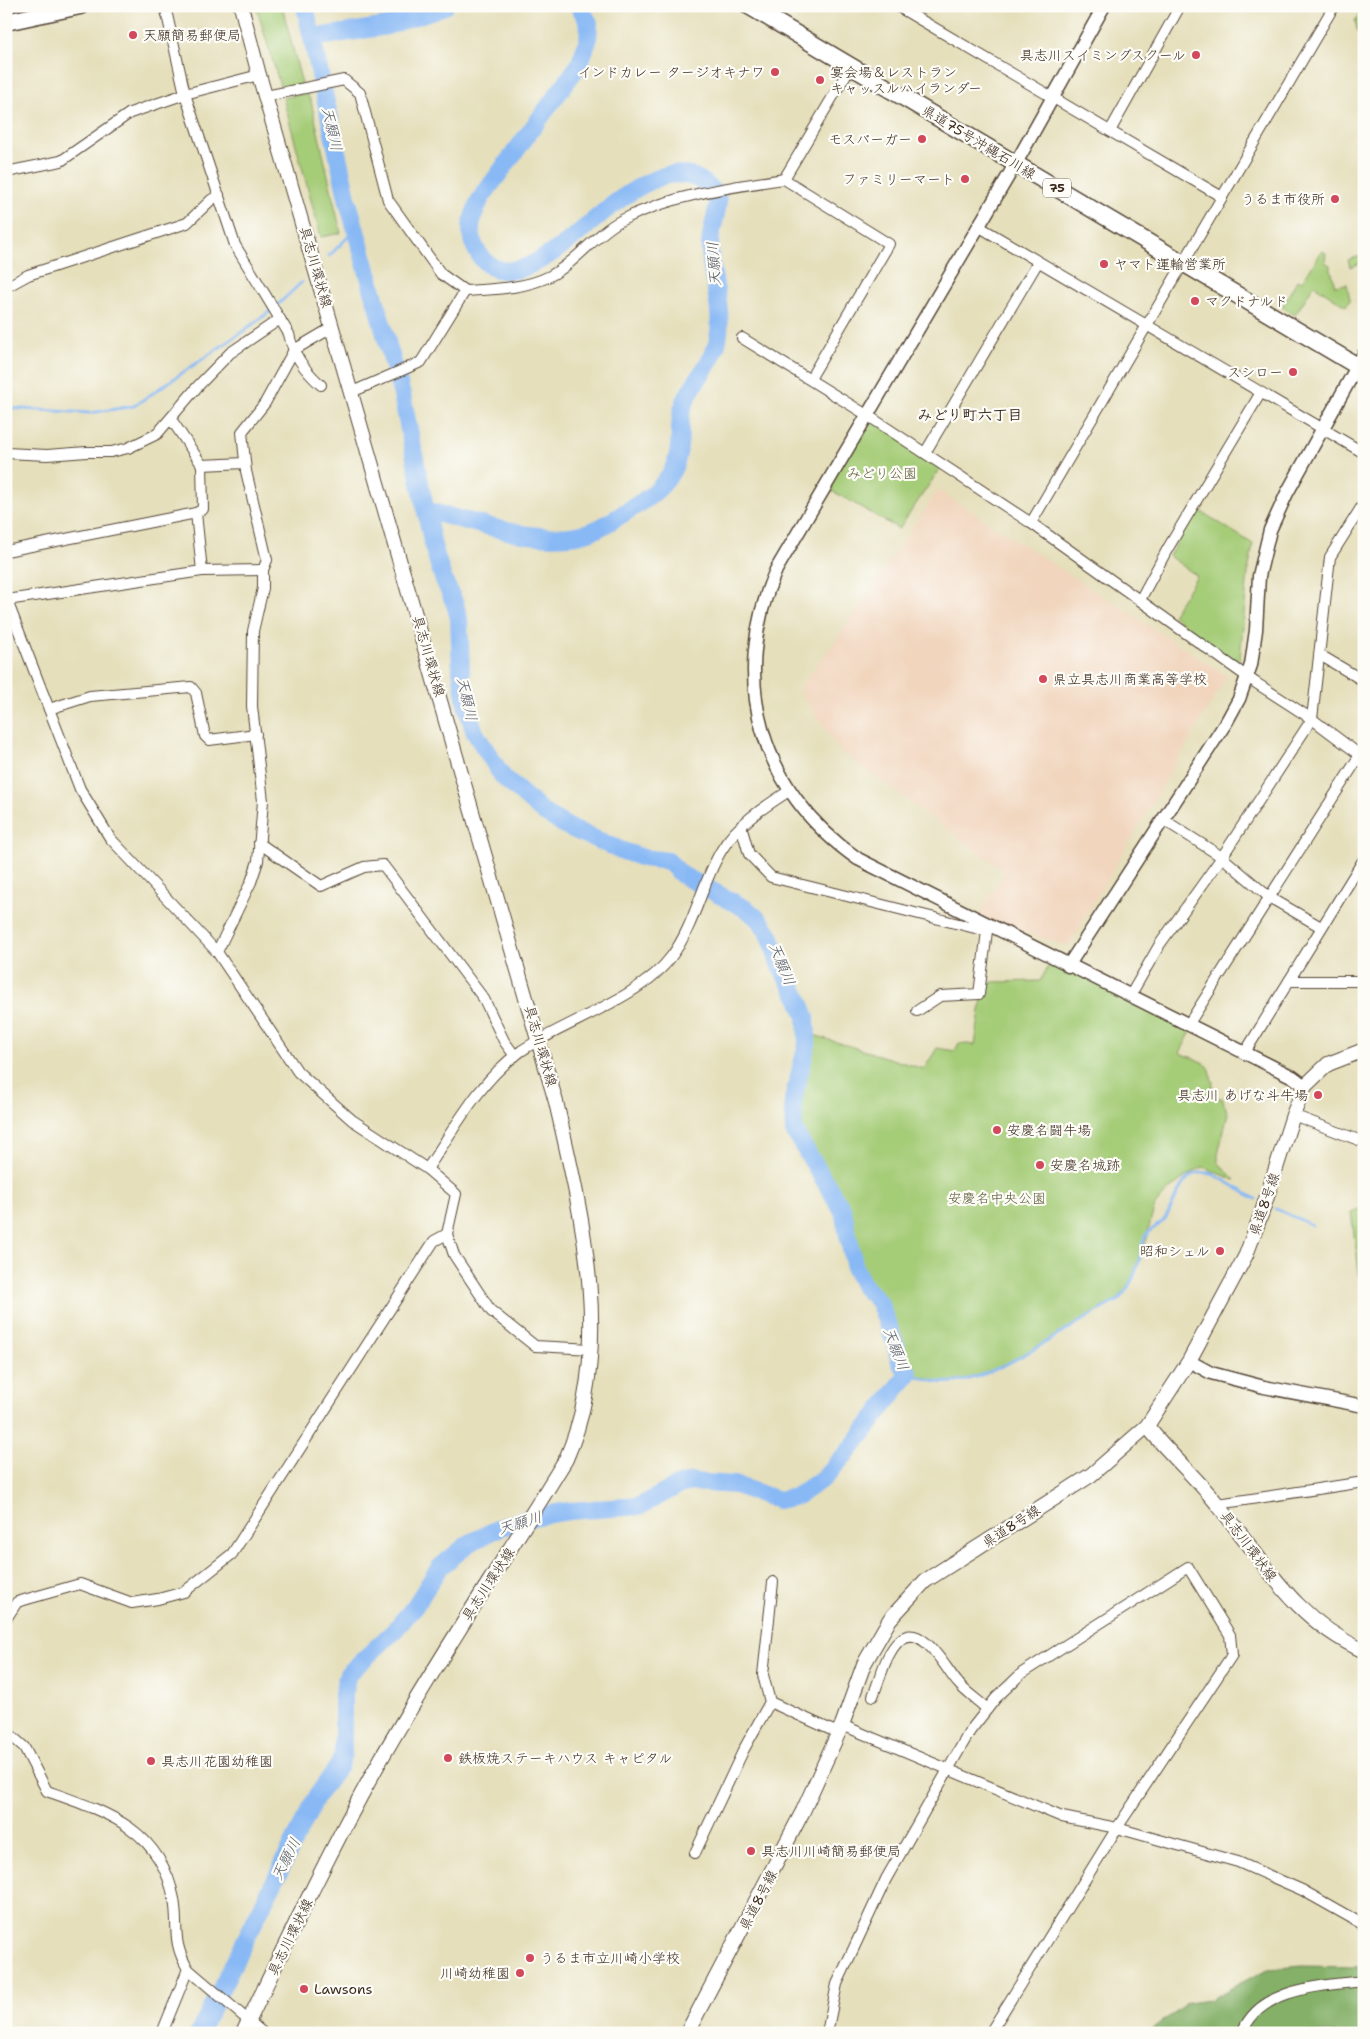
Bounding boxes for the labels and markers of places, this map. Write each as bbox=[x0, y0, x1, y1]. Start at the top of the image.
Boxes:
place label: 天願簡易郵便局 bbox=[143, 26, 241, 44]
marker: 天願簡易郵便局 bbox=[127, 29, 139, 41]
place label: 具志川スイミングスクール bbox=[1020, 46, 1186, 64]
marker: 具志川スイミングスクール bbox=[1190, 49, 1202, 61]
place label: インドカレー タージオキナワ bbox=[577, 63, 765, 81]
place label: 宴会場＆レストラン キャッスルハイランダー bbox=[830, 63, 982, 97]
marker: インドカレー タージオキナワ bbox=[769, 66, 781, 78]
marker: 宴会場＆レストラン キャッスルハイランダー bbox=[814, 74, 826, 86]
place label: モスバーガー bbox=[828, 130, 912, 148]
marker: モスバーガー bbox=[916, 133, 928, 145]
place label: ファミリーマート bbox=[843, 170, 955, 188]
marker: ファミリーマート bbox=[959, 173, 971, 185]
place label: うるま市役所 bbox=[1241, 190, 1325, 208]
marker: うるま市役所 bbox=[1329, 193, 1341, 205]
place label: ヤマト運輸営業所 bbox=[1114, 255, 1226, 273]
marker: ヤマト運輸営業所 bbox=[1098, 258, 1110, 270]
place label: マクドナルド bbox=[1205, 292, 1288, 310]
marker: マクドナルド bbox=[1189, 295, 1201, 307]
place label: スシロー bbox=[1227, 363, 1283, 381]
marker: スシロー bbox=[1287, 366, 1299, 378]
place label: 県立具志川商業高等学校 bbox=[1053, 670, 1207, 688]
marker: 県立具志川商業高等学校 bbox=[1037, 673, 1049, 685]
place label: 具志川 あげな斗牛場 bbox=[1177, 1086, 1308, 1104]
marker: 具志川 あげな斗牛場 bbox=[1312, 1089, 1324, 1101]
place label: 安慶名闘牛場 bbox=[1007, 1121, 1091, 1139]
marker: 安慶名闘牛場 bbox=[991, 1124, 1003, 1136]
place label: 安慶名城跡 bbox=[1050, 1156, 1120, 1174]
marker: 安慶名城跡 bbox=[1034, 1159, 1046, 1171]
place label: 昭和シェル bbox=[1140, 1242, 1210, 1260]
marker: 昭和シェル bbox=[1214, 1245, 1226, 1257]
place label: 鉄板焼ステーキハウス キャピタル bbox=[458, 1749, 673, 1767]
place label: 具志川花園幼稚園 bbox=[161, 1752, 273, 1770]
marker: 鉄板焼ステーキハウス キャピタル bbox=[442, 1752, 454, 1764]
marker: 具志川花園幼稚園 bbox=[145, 1755, 157, 1767]
place label: 具志川川崎簡易郵便局 bbox=[761, 1842, 901, 1860]
marker: 具志川川崎簡易郵便局 bbox=[745, 1845, 757, 1857]
place label: うるま市立川崎小学校 bbox=[540, 1949, 680, 1967]
marker: うるま市立川崎小学校 bbox=[524, 1952, 536, 1964]
place label: 川崎幼稚園 bbox=[440, 1964, 510, 1982]
marker: 川崎幼稚園 bbox=[514, 1967, 526, 1979]
place label: Lawsons bbox=[314, 1980, 373, 1998]
marker: Lawsons bbox=[298, 1983, 310, 1995]

